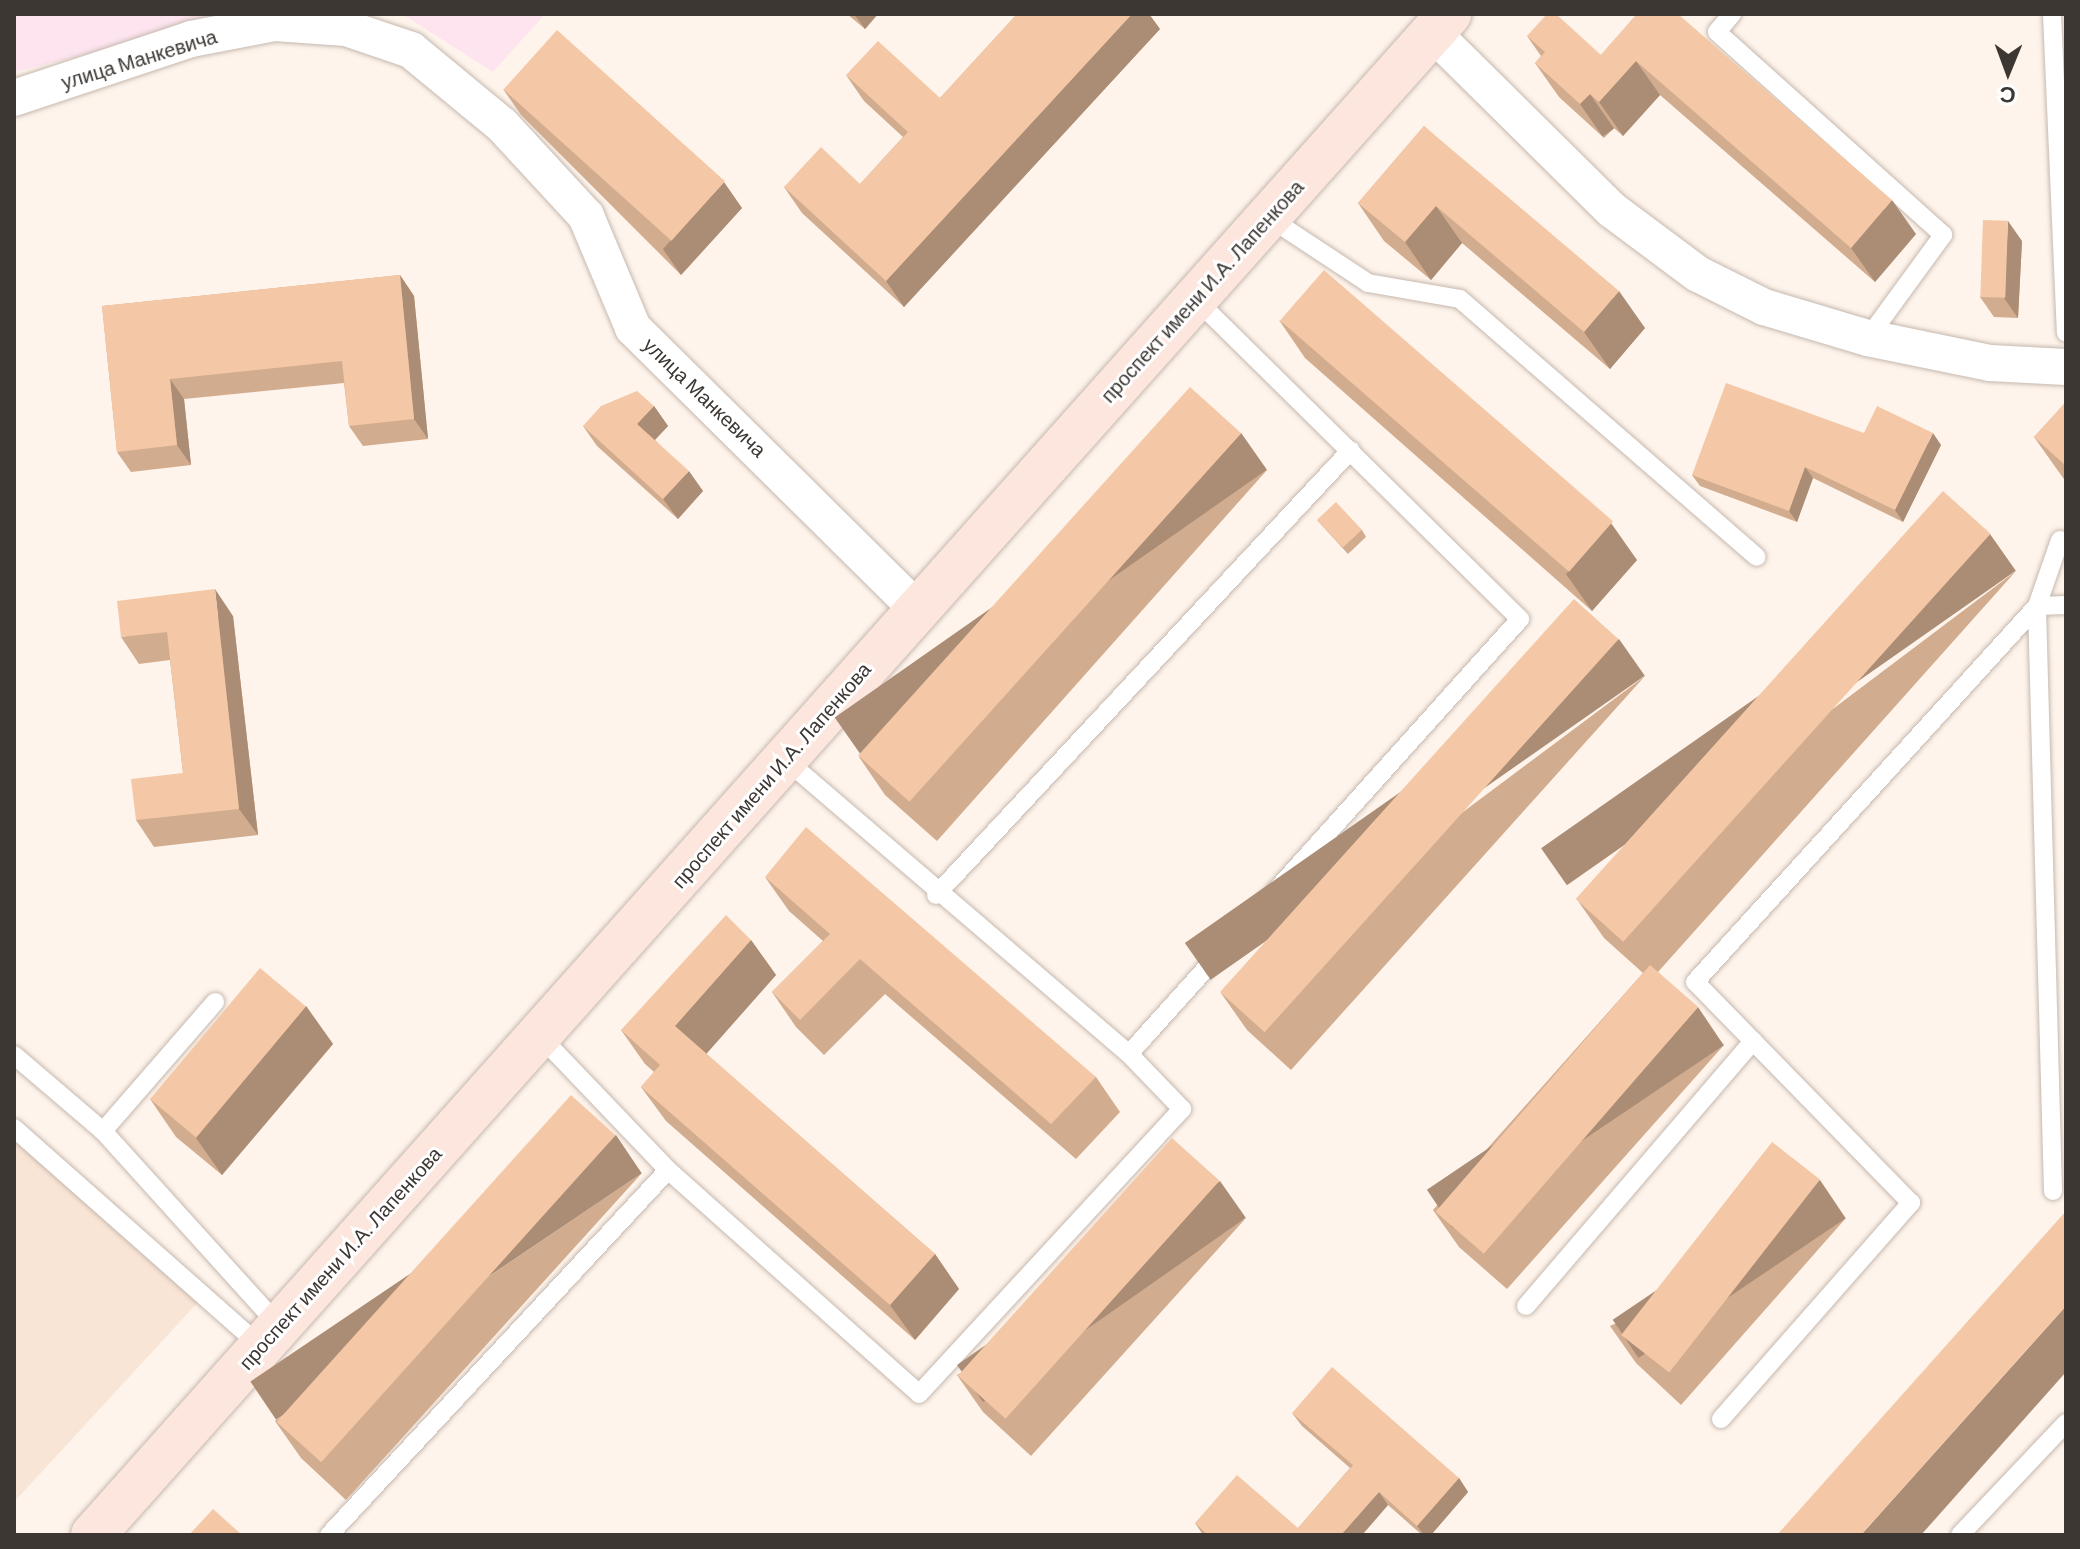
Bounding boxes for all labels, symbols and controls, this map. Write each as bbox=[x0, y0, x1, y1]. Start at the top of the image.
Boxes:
street label: улица Манкевича bbox=[58, 24, 220, 94]
north arrow bbox=[1968, 32, 2048, 112]
text: С bbox=[1999, 83, 2016, 109]
street label: проспект имени И.А. Лапенкова bbox=[1096, 175, 1308, 407]
street label: улица Манкевича bbox=[639, 332, 771, 462]
street label: проспект имени И.А. Лапенкова bbox=[666, 657, 876, 893]
street label: проспект имени И.А. Лапенкова bbox=[234, 1142, 446, 1374]

